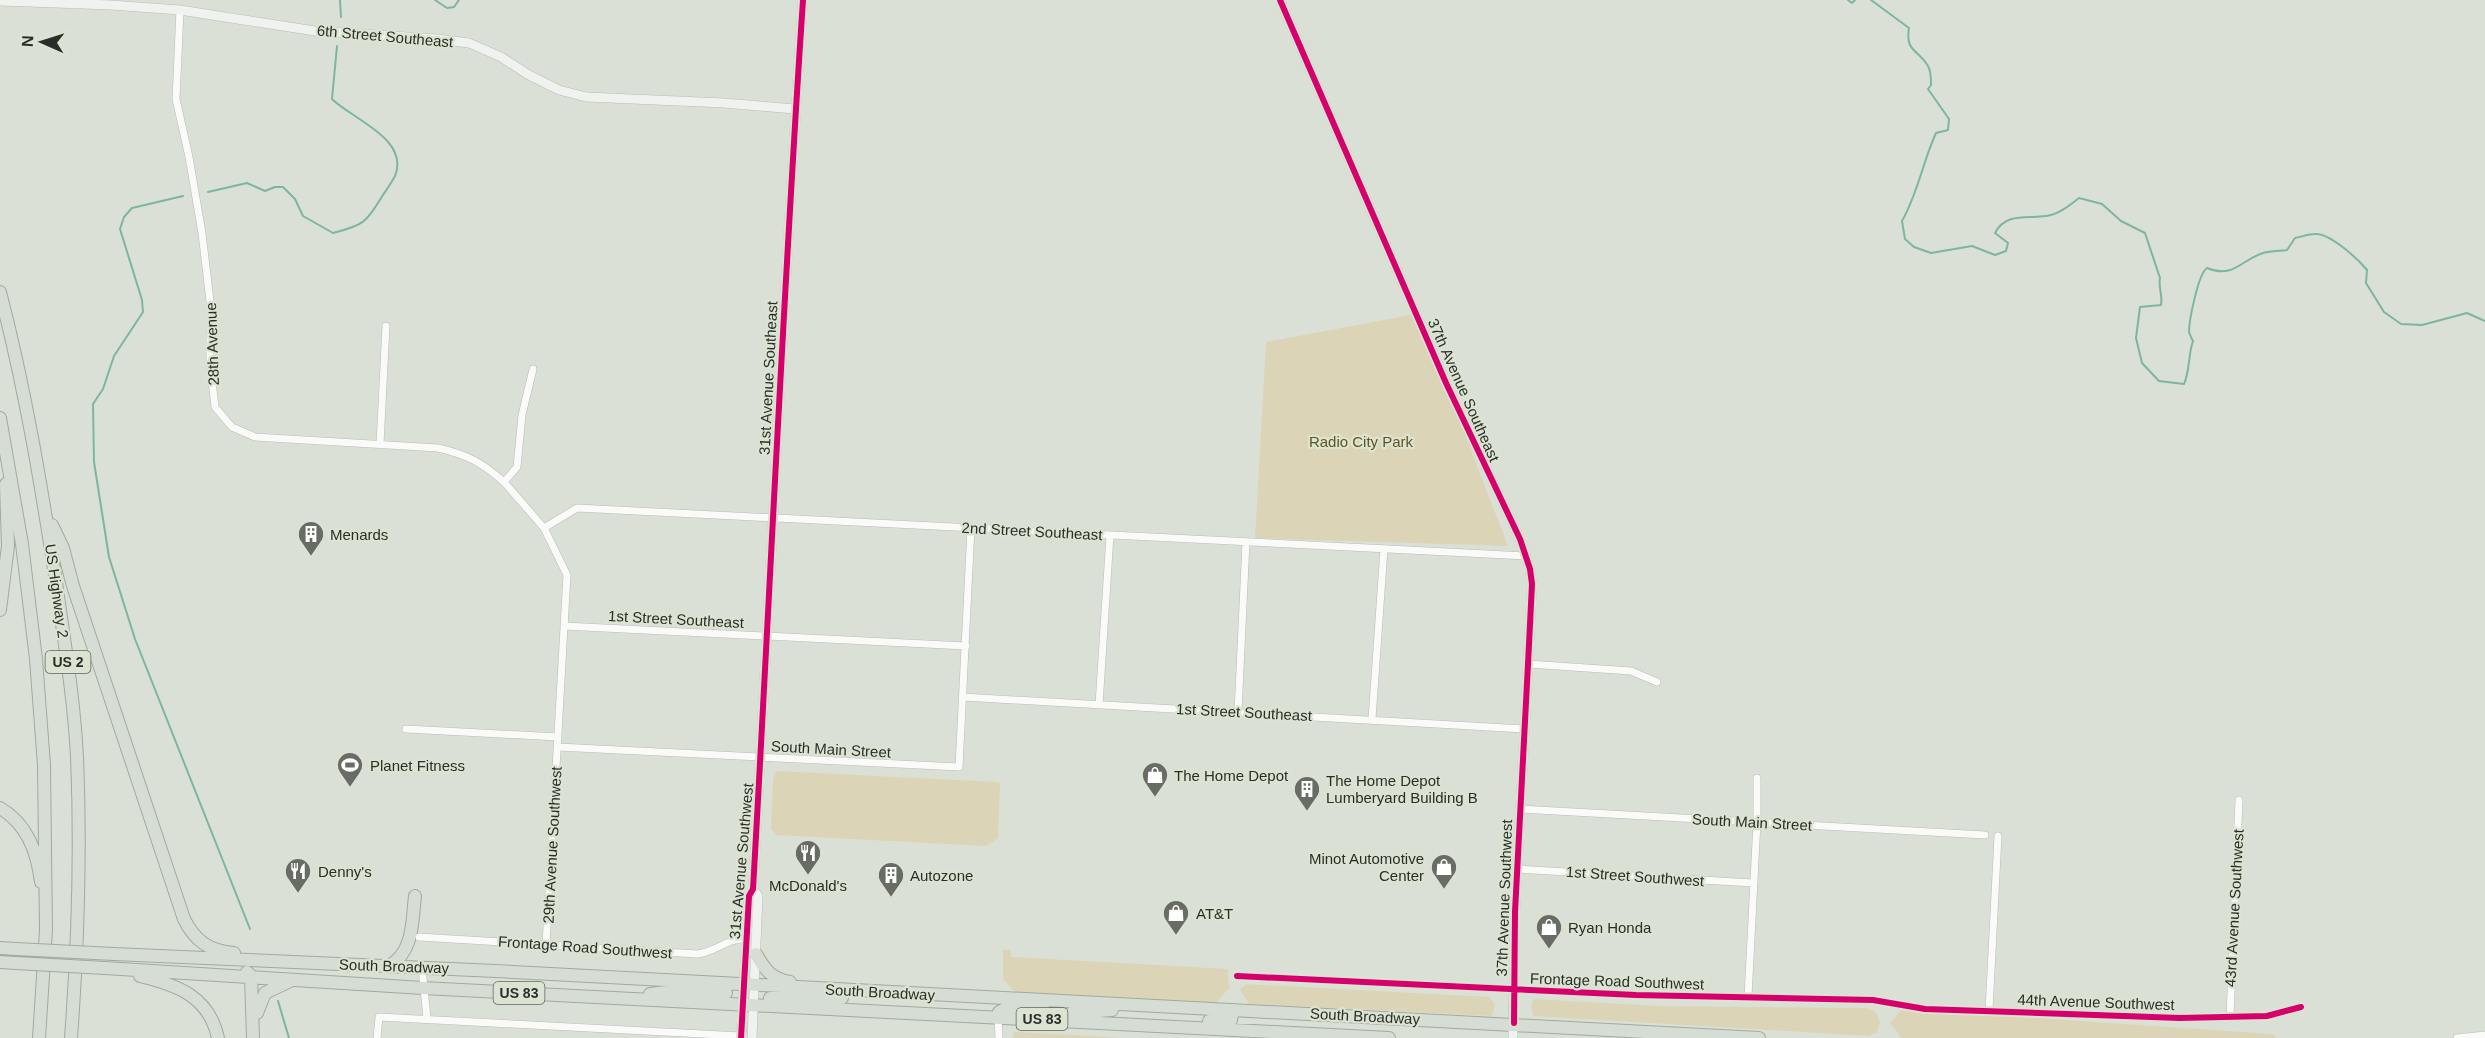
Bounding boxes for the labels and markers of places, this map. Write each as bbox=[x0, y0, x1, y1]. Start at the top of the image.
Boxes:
building icon: Menards bbox=[296, 519, 326, 557]
place label: Menards bbox=[330, 526, 388, 543]
sports icon: Planet Fitness bbox=[335, 750, 365, 788]
place label: Planet Fitness bbox=[370, 757, 465, 774]
shop icon: The Home Depot bbox=[1140, 760, 1170, 798]
place label: The Home Depot bbox=[1174, 767, 1289, 784]
place label: The Home Depot Lumberyard Building B bbox=[1326, 772, 1478, 806]
building icon: The Home Depot Lumberyard Building B bbox=[1292, 774, 1322, 812]
restaurant icon: McDonald's bbox=[793, 838, 823, 876]
place label: Minot Automotive Center bbox=[1309, 850, 1424, 884]
shop icon: Minot Automotive Center bbox=[1429, 852, 1459, 890]
restaurant icon: Denny's bbox=[283, 856, 313, 894]
building icon: Autozone bbox=[876, 860, 906, 898]
place label: Denny's bbox=[318, 863, 372, 880]
place label: Autozone bbox=[910, 867, 973, 884]
place label: McDonald's bbox=[769, 877, 847, 894]
shop icon: AT&T bbox=[1161, 898, 1191, 936]
place label: AT&T bbox=[1196, 905, 1233, 922]
shop icon: Ryan Honda bbox=[1534, 912, 1564, 950]
place label: Ryan Honda bbox=[1568, 919, 1652, 936]

